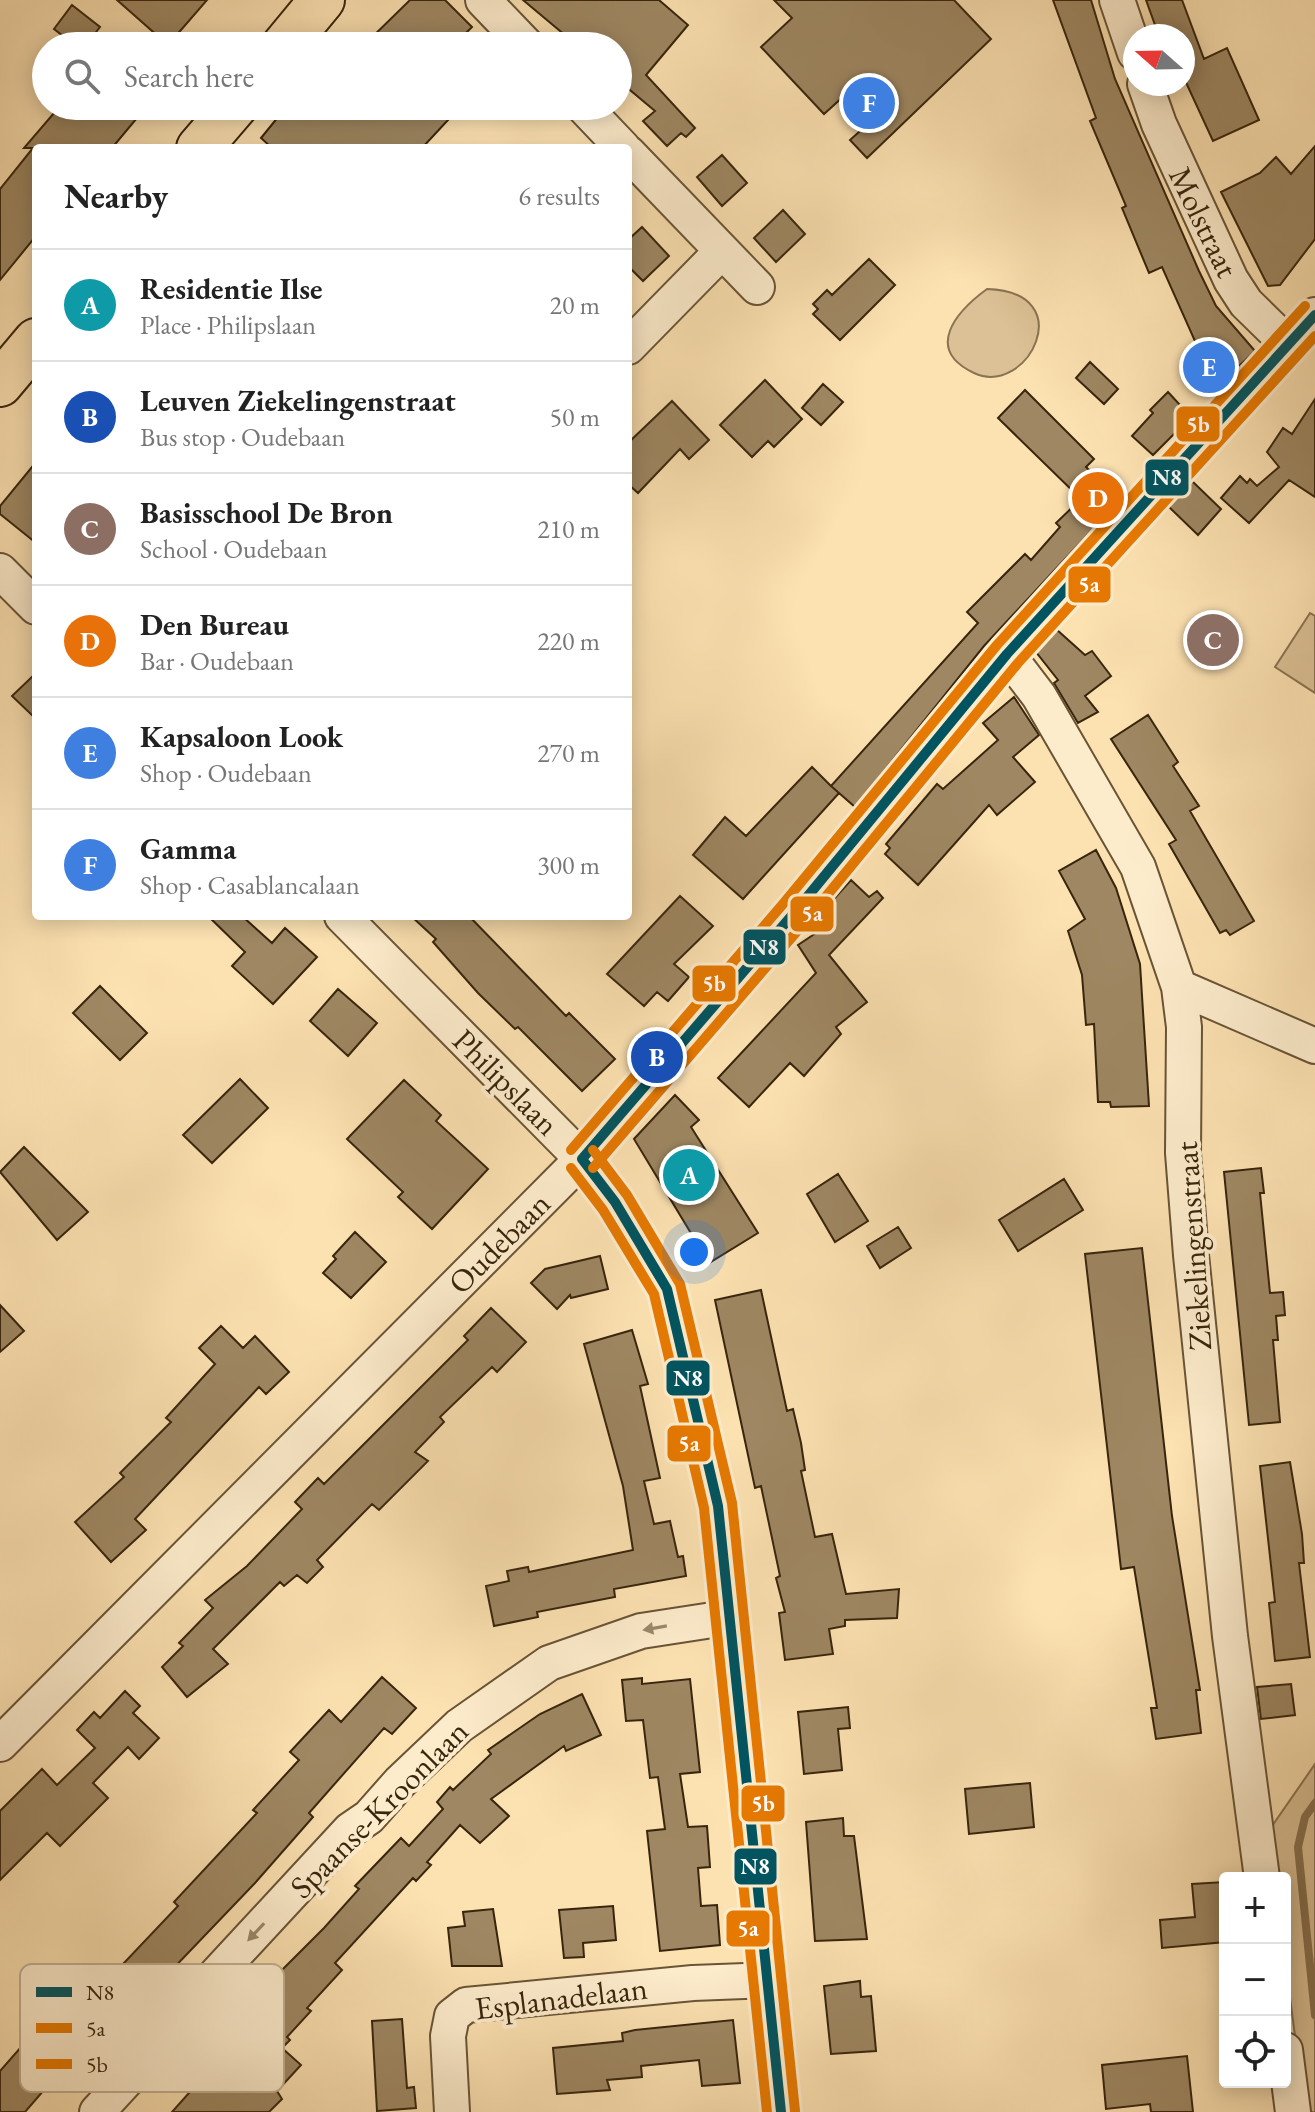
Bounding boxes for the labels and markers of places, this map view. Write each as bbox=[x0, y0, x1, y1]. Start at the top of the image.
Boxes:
pin: F bbox=[843, 73, 895, 133]
pin: E bbox=[1183, 337, 1235, 397]
pin: D bbox=[1072, 468, 1124, 528]
pin: C bbox=[1187, 610, 1239, 670]
pin: B bbox=[631, 1027, 683, 1087]
pin: A bbox=[663, 1145, 715, 1205]

